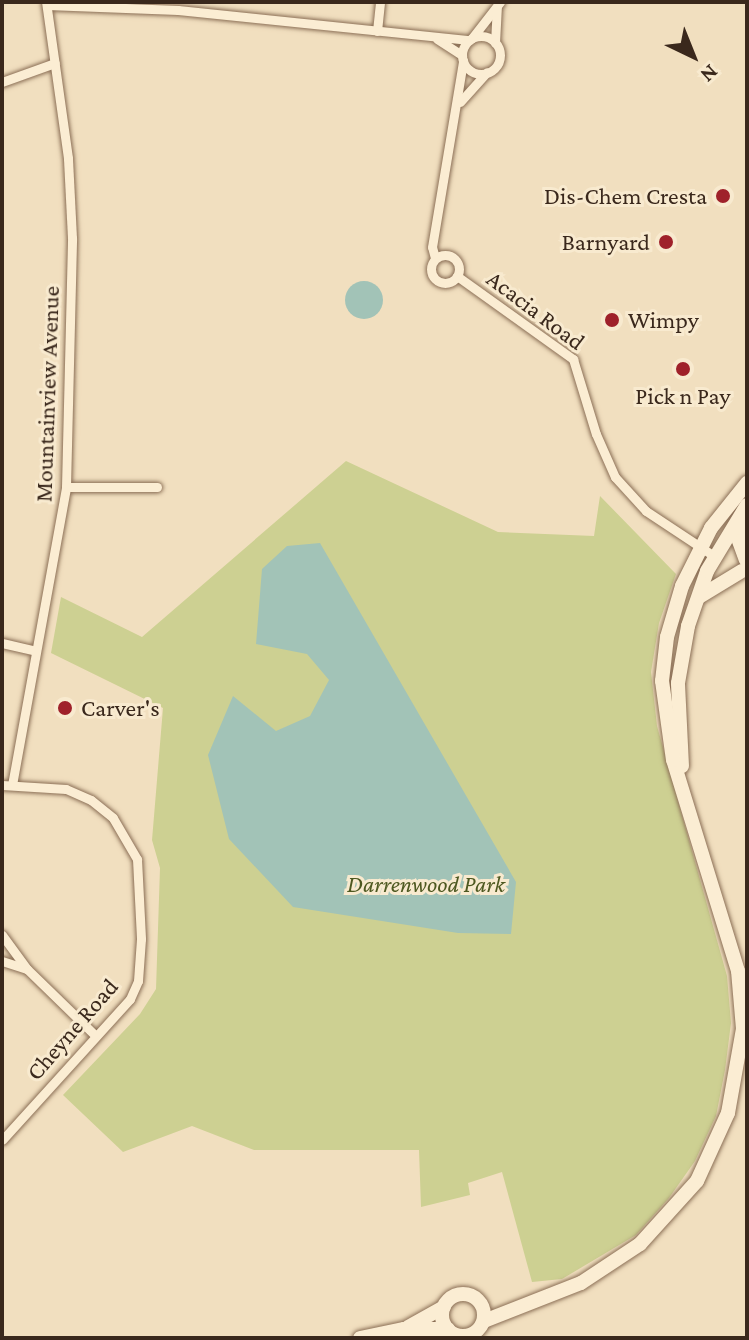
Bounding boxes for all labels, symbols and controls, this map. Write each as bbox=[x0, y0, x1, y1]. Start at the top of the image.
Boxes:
north arrow bbox=[653, 16, 733, 96]
text: N bbox=[696, 60, 724, 88]
place label: Dis-Chem Cresta bbox=[544, 182, 707, 210]
marker: Dis-Chem Cresta bbox=[714, 187, 732, 205]
place label: Barnyard bbox=[562, 228, 650, 256]
marker: Barnyard bbox=[657, 233, 675, 251]
street label: Acacia Road bbox=[481, 264, 591, 356]
street label: Mountainview Avenue bbox=[29, 285, 65, 503]
place label: Wimpy bbox=[628, 306, 699, 334]
marker: Wimpy bbox=[603, 311, 621, 329]
marker: Pick n Pay bbox=[674, 360, 692, 378]
place label: Pick n Pay bbox=[635, 382, 731, 410]
place label: Carver's bbox=[81, 694, 160, 722]
marker: Carver's bbox=[56, 699, 74, 717]
park label: Darrenwood Park bbox=[347, 870, 505, 898]
street label: Cheyne Road bbox=[20, 972, 124, 1086]

